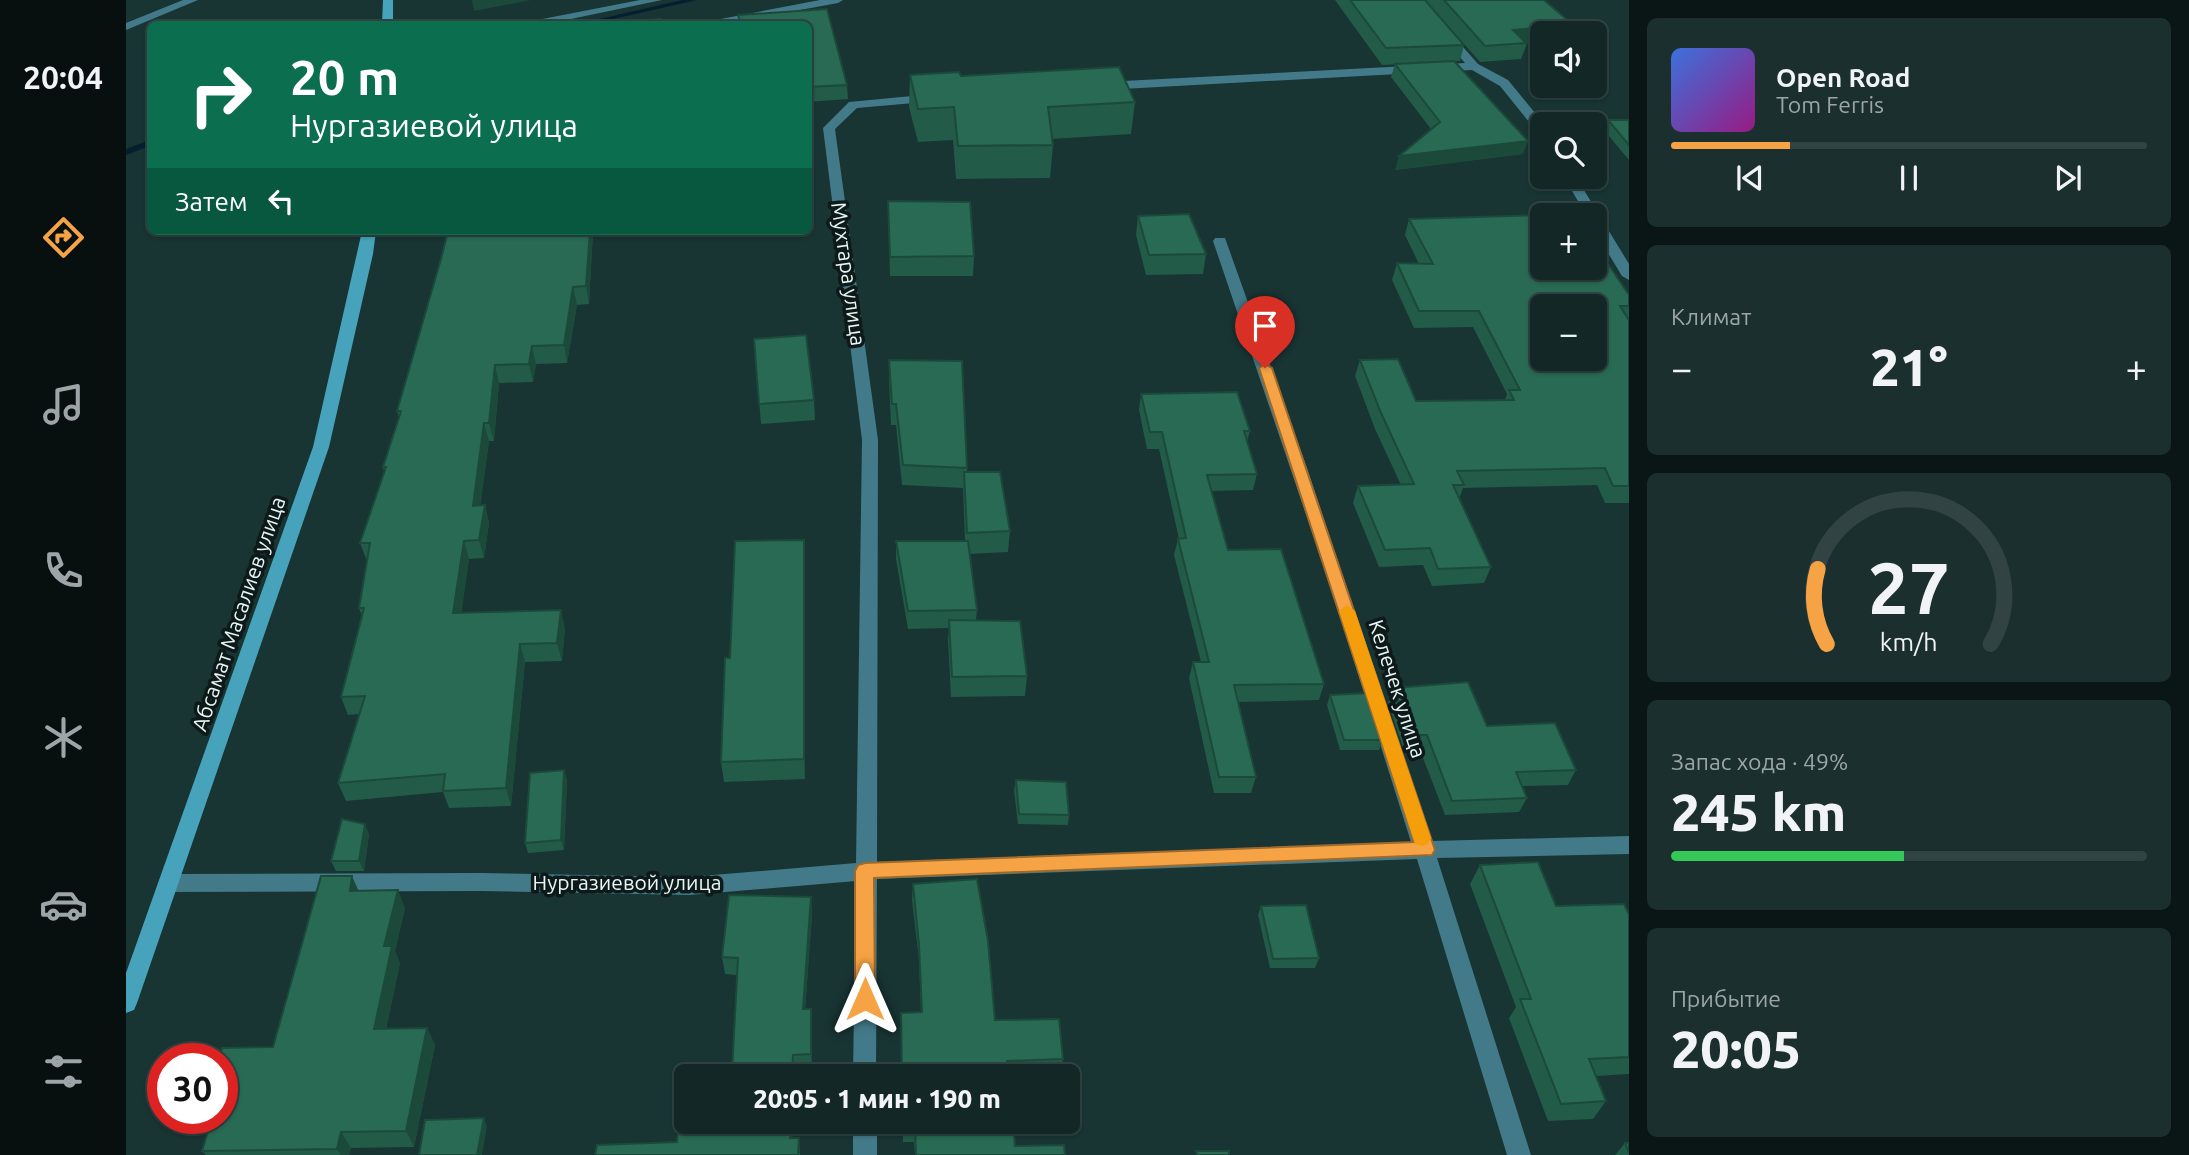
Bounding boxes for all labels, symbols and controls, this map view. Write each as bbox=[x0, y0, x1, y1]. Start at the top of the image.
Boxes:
map controls bbox=[1530, 21, 1607, 371]
button: sound bbox=[1530, 21, 1607, 98]
icon: right bbox=[175, 49, 266, 140]
text: 20 m bbox=[290, 49, 399, 104]
text: 20:04 bbox=[23, 59, 103, 95]
text: Open Road bbox=[1776, 63, 1910, 92]
text: Tom Ferris bbox=[1776, 92, 1884, 117]
text: Нургазиевой улица bbox=[290, 107, 578, 143]
button: search bbox=[1530, 112, 1607, 189]
icon: previous bbox=[1731, 159, 1769, 197]
icon: pause bbox=[1890, 159, 1928, 197]
icon: next bbox=[2049, 159, 2087, 197]
icon: left bbox=[262, 182, 300, 220]
text: Затем bbox=[175, 187, 248, 216]
street label: Мухтара улица bbox=[827, 200, 871, 347]
button: + bbox=[1530, 203, 1607, 280]
icon: directions bbox=[39, 213, 88, 262]
button: − bbox=[1530, 294, 1607, 371]
pin bbox=[1235, 296, 1295, 368]
text: Климат bbox=[1671, 304, 1751, 329]
icon: arrive bbox=[1246, 307, 1284, 345]
text: 21° bbox=[1870, 338, 1948, 396]
text: − bbox=[1671, 347, 1692, 389]
text: + bbox=[2126, 347, 2147, 389]
icon: music bbox=[39, 380, 88, 429]
street label: Абсамат Масалиев улица bbox=[187, 493, 290, 734]
icon: phone bbox=[39, 546, 88, 595]
text: 27 bbox=[1868, 546, 1950, 628]
street label: Келечек улица bbox=[1364, 617, 1432, 761]
text: km/h bbox=[1880, 627, 1938, 655]
icon: climate bbox=[39, 713, 88, 762]
text: Запас хода · 49% bbox=[1671, 749, 1848, 774]
text: 245 km bbox=[1671, 783, 1846, 841]
street label: Нургазиевой улица bbox=[533, 870, 721, 894]
icon: car bbox=[39, 880, 88, 929]
position arrow bbox=[828, 962, 902, 1036]
text: Прибытие bbox=[1671, 986, 1781, 1011]
text: 20:05 bbox=[1671, 1020, 1801, 1078]
speed limit sign: 30 bbox=[147, 1043, 238, 1134]
icon: filters bbox=[39, 1047, 88, 1096]
text: 20:05 · 1 мин · 190 m bbox=[753, 1084, 1001, 1113]

